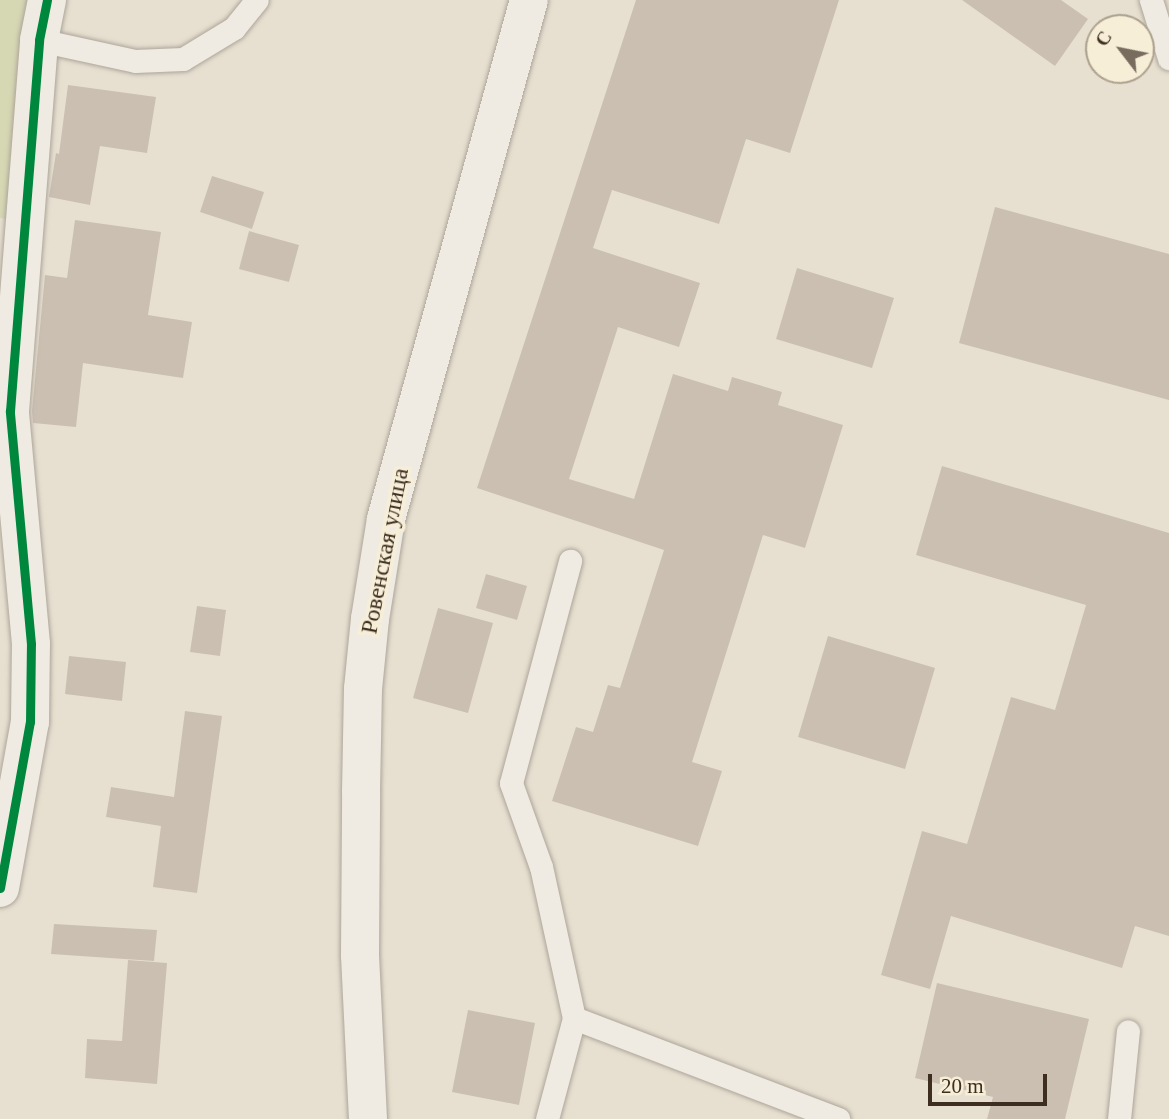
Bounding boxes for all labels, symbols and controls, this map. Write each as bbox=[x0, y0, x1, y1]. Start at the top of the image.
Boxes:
north arrow bbox=[1085, 14, 1155, 84]
text: С bbox=[1091, 27, 1116, 50]
street label: Ровенская улица bbox=[355, 466, 415, 636]
scale bar bbox=[931, 1060, 1050, 1104]
text: 20 m bbox=[941, 1074, 984, 1098]

